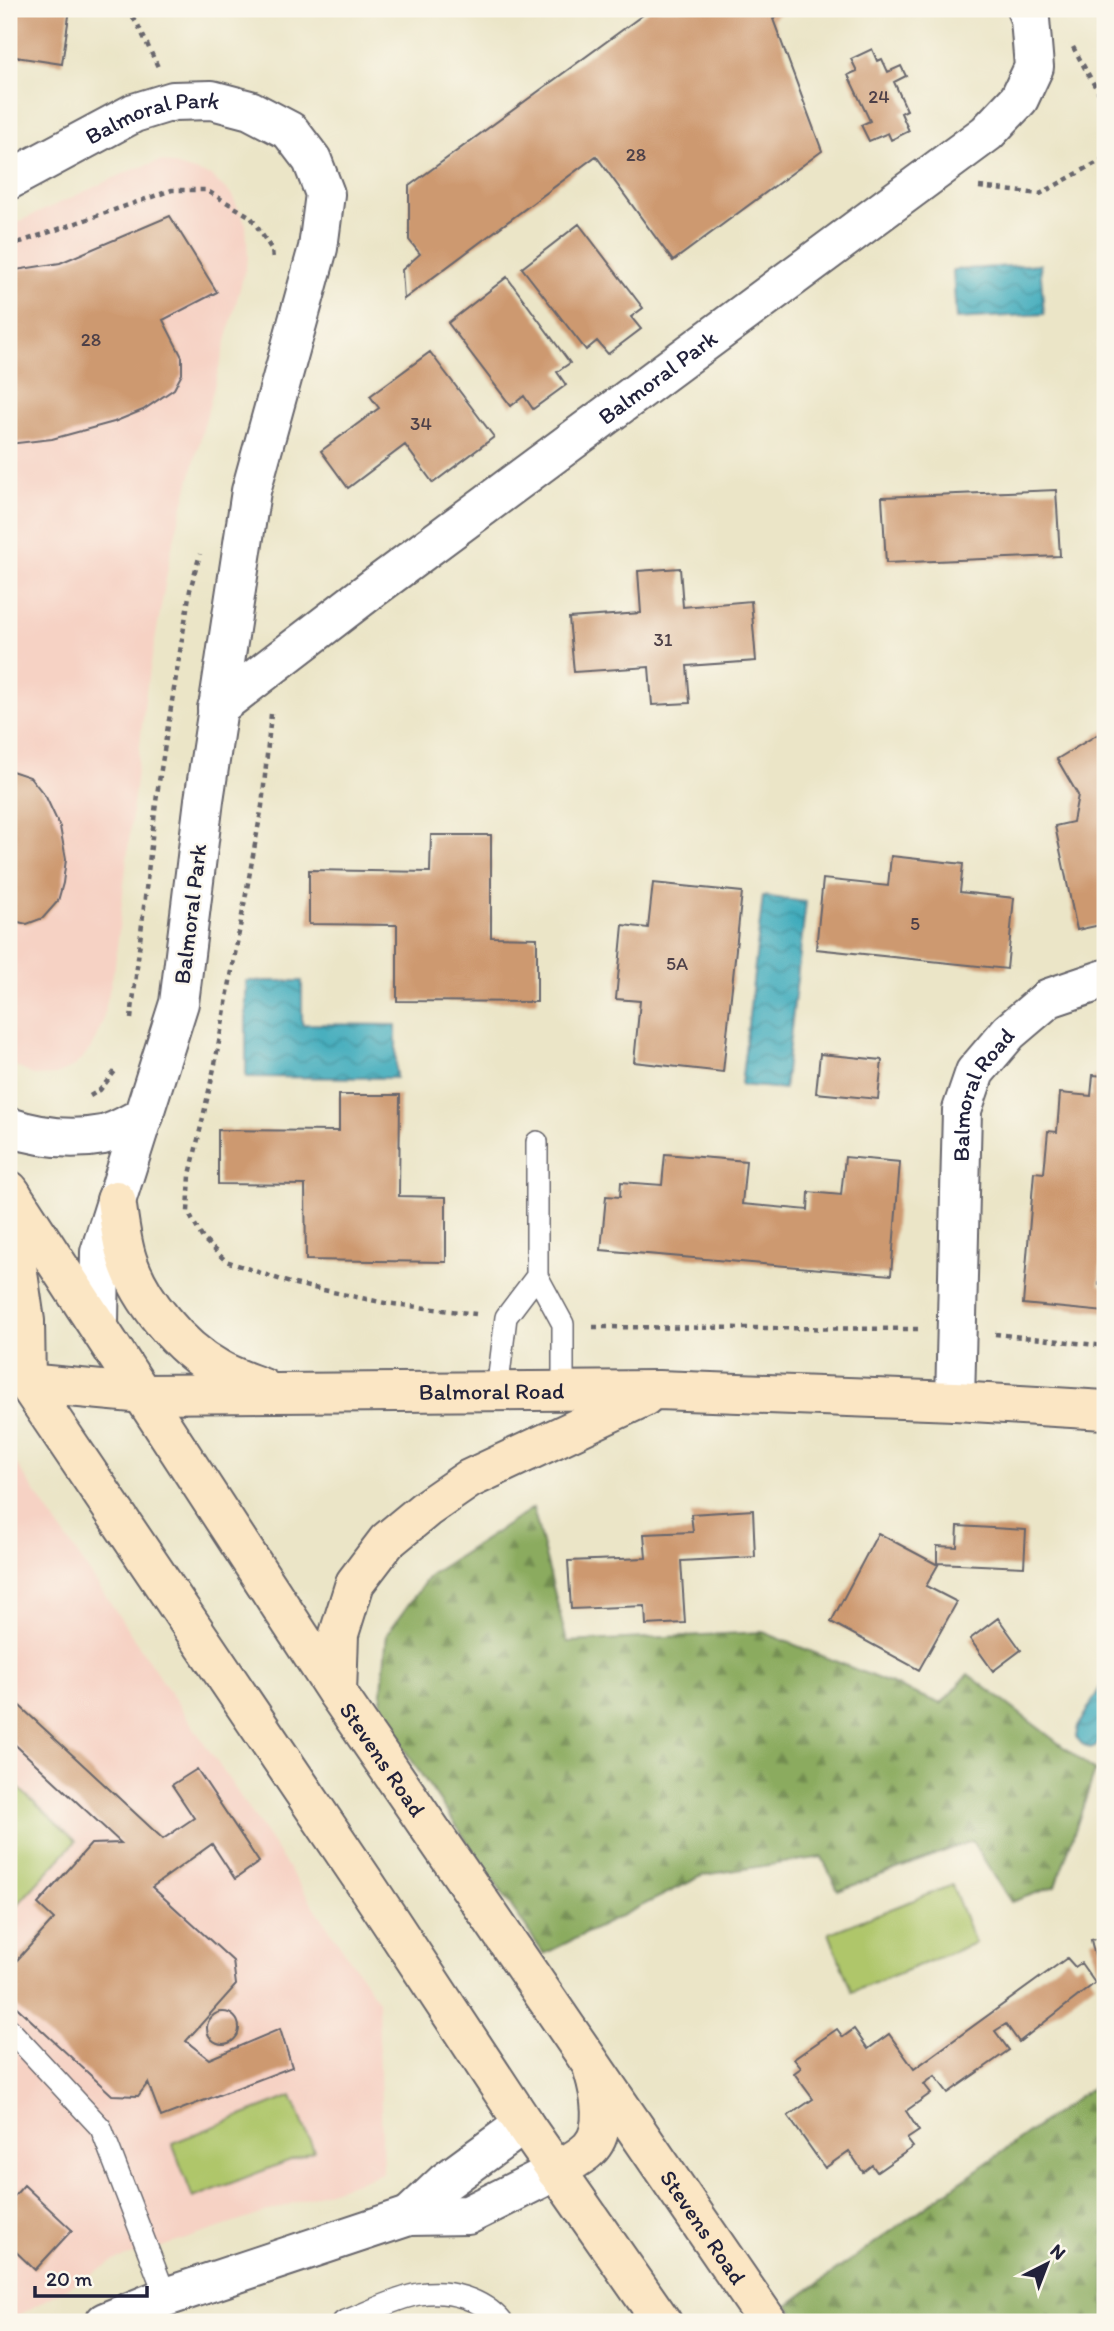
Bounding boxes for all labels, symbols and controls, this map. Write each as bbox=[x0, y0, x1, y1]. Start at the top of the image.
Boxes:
street label: Balmoral Park bbox=[80, 85, 223, 151]
house number: 24 bbox=[868, 85, 890, 108]
house number: 28 bbox=[626, 143, 646, 166]
street label: Balmoral Park bbox=[593, 324, 723, 431]
house number: 28 bbox=[81, 328, 101, 351]
house number: 34 bbox=[410, 412, 432, 435]
house number: 31 bbox=[653, 628, 673, 651]
street label: Balmoral Park bbox=[167, 842, 213, 986]
house number: 5 bbox=[910, 912, 920, 935]
house number: 5A bbox=[666, 952, 688, 975]
street label: Balmoral Road bbox=[947, 1022, 1020, 1162]
street label: Balmoral Road bbox=[419, 1377, 564, 1406]
street label: Stevens Road bbox=[333, 1697, 432, 1822]
street label: Stevens Road bbox=[654, 2165, 752, 2290]
north arrow bbox=[1012, 2230, 1082, 2300]
text: N bbox=[1046, 2239, 1071, 2265]
scale bar bbox=[35, 2254, 147, 2298]
text: 20 m bbox=[46, 2266, 93, 2291]

